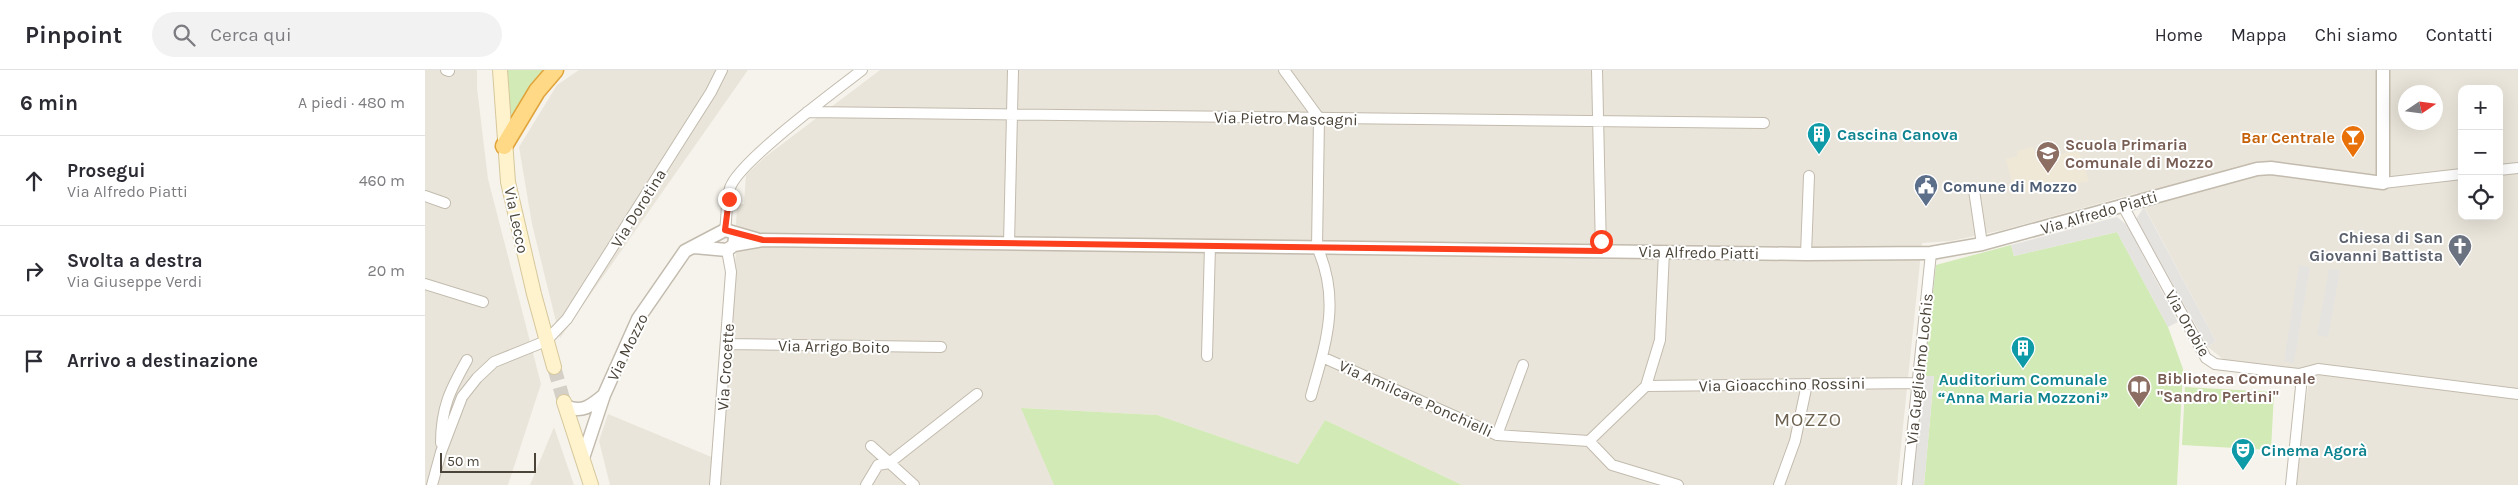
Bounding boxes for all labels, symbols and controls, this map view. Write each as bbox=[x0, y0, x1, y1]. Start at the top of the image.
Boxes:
search box bbox=[152, 12, 502, 57]
text: Pinpoint bbox=[25, 21, 122, 49]
icon: search bbox=[170, 21, 198, 49]
text: Cerca qui bbox=[210, 24, 292, 46]
text: Home bbox=[2155, 24, 2203, 46]
text: Mappa bbox=[2231, 24, 2287, 46]
text: Chi siamo bbox=[2315, 24, 2398, 46]
text: Contatti bbox=[2426, 24, 2493, 46]
north arrow bbox=[2398, 85, 2443, 130]
map controls bbox=[2458, 85, 2503, 220]
button: + bbox=[2458, 85, 2503, 130]
text: 6 min bbox=[20, 91, 78, 115]
text: A piedi · 480 m bbox=[298, 93, 405, 112]
street label: Via Pietro Mascagni bbox=[1214, 108, 1358, 129]
building icon: Cascina Canova bbox=[1806, 121, 1832, 155]
bar icon: Bar Centrale bbox=[2340, 124, 2366, 158]
place label: Cascina Canova bbox=[1837, 125, 1958, 144]
place label: Bar Centrale bbox=[2241, 128, 2335, 147]
button: − bbox=[2458, 130, 2503, 175]
place label: Scuola Primaria Comunale di Mozzo bbox=[2065, 135, 2213, 172]
school or university icon: Scuola Primaria Comunale di Mozzo bbox=[2035, 140, 2061, 174]
text: Prosegui bbox=[67, 160, 146, 182]
street label: Via Dorotina bbox=[607, 165, 670, 251]
icon: ahead bbox=[20, 167, 48, 195]
text: 460 m bbox=[359, 171, 405, 190]
public building icon: Comune di Mozzo bbox=[1913, 173, 1939, 207]
button: locate bbox=[2458, 175, 2503, 220]
place label: Comune di Mozzo bbox=[1943, 177, 2077, 196]
text: Via Alfredo Piatti bbox=[67, 182, 188, 201]
street label: Via Lecco bbox=[500, 185, 533, 255]
street label: Via Alfredo Piatti bbox=[2038, 187, 2160, 238]
route end bbox=[718, 188, 741, 211]
place label: Chiesa di San Giovanni Battista bbox=[2309, 228, 2443, 265]
route start bbox=[1590, 230, 1613, 253]
church icon: Chiesa di San Giovanni Battista bbox=[2447, 233, 2473, 267]
street label: Via Alfredo Piatti bbox=[1638, 242, 1760, 263]
text: Svolta a destra bbox=[67, 250, 203, 272]
icon: right bbox=[20, 257, 48, 285]
text: 20 m bbox=[367, 261, 405, 280]
text: Via Giuseppe Verdi bbox=[67, 272, 202, 291]
street label: Via Orobie bbox=[2161, 287, 2214, 360]
street label: Via Guglielmo Lochis bbox=[1902, 292, 1937, 446]
street label: Via Mozzo bbox=[603, 310, 652, 384]
street label: Via Crocette bbox=[713, 323, 738, 411]
building icon: Auditorium Comunale “Anna Maria Mozzoni” bbox=[2010, 335, 2036, 369]
street label: Via Arrigo Boito bbox=[778, 336, 890, 357]
icon: arrive bbox=[20, 347, 48, 375]
text: Arrivo a destinazione bbox=[67, 350, 258, 372]
street label: Via Amilcare Ponchielli bbox=[1336, 356, 1496, 441]
place label: Biblioteca Comunale "Sandro Pertini" bbox=[2157, 369, 2315, 406]
place label: Auditorium Comunale “Anna Maria Mozzoni” bbox=[1938, 370, 2108, 407]
street label: Via Gioacchino Rossini bbox=[1699, 374, 1866, 395]
library icon: Biblioteca Comunale "Sandro Pertini" bbox=[2126, 374, 2152, 408]
district label: MOZZO bbox=[1774, 409, 1842, 431]
theatre icon: Cinema Agorà bbox=[2230, 437, 2256, 471]
place label: Cinema Agorà bbox=[2261, 441, 2367, 460]
scale bar bbox=[440, 450, 536, 473]
text: 50 m bbox=[447, 453, 480, 470]

